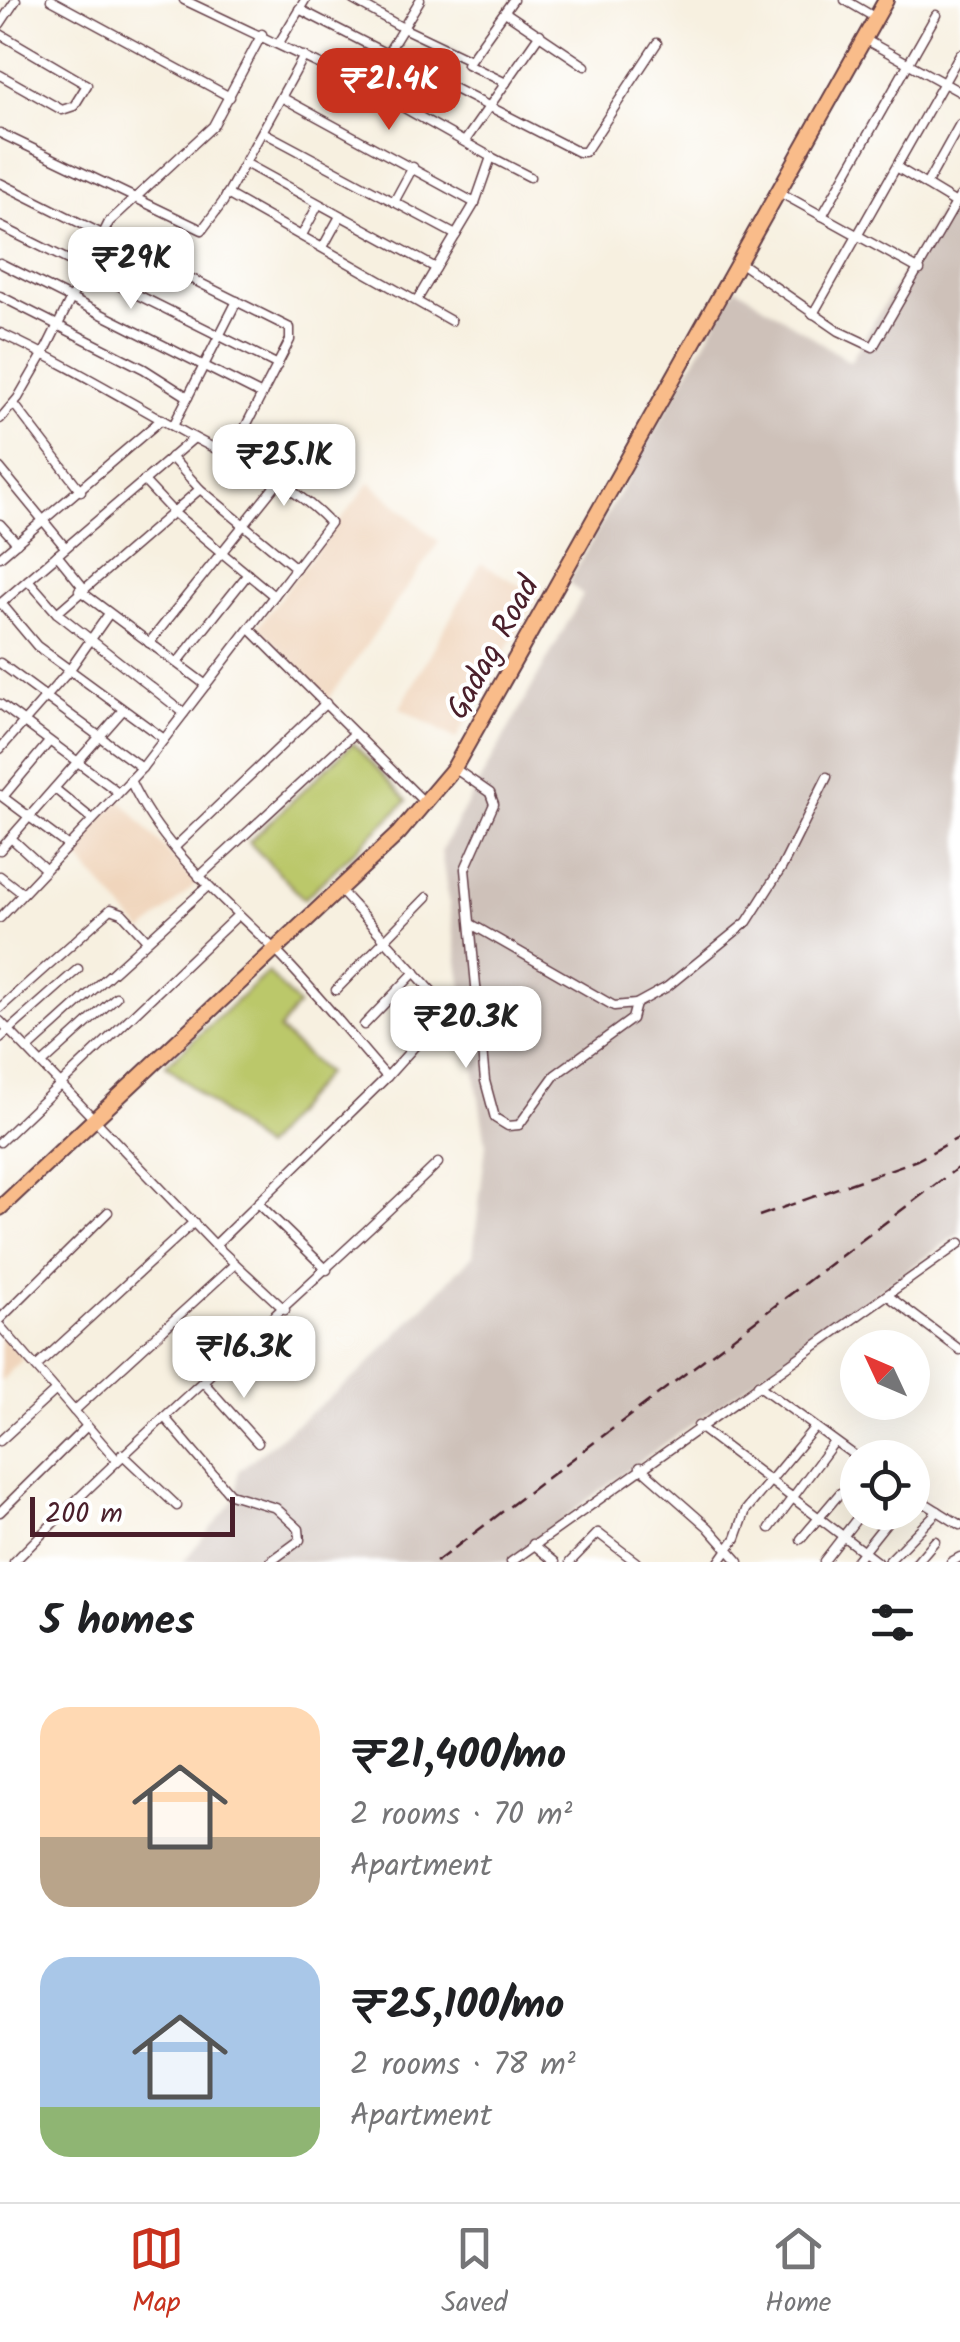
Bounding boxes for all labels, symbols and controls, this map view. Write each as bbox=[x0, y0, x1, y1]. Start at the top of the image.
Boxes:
pin: ₹21.4K bbox=[308, 48, 470, 133]
text: ₹21.4K bbox=[339, 55, 439, 106]
pin: ₹29K bbox=[72, 227, 190, 312]
text: ₹29K bbox=[90, 234, 172, 285]
pin: ₹25.1K bbox=[203, 424, 365, 509]
text: ₹25.1K bbox=[234, 431, 334, 482]
street label: Gadag Road bbox=[434, 566, 555, 730]
pin: ₹20.3K bbox=[385, 986, 547, 1071]
text: ₹20.3K bbox=[412, 993, 520, 1044]
pin: ₹16.3K bbox=[163, 1316, 325, 1401]
text: ₹16.3K bbox=[194, 1323, 294, 1374]
north arrow bbox=[840, 1330, 930, 1420]
map controls bbox=[840, 1330, 930, 1530]
button: locate bbox=[840, 1440, 930, 1530]
scale bar bbox=[30, 1492, 235, 1536]
text: 200 m bbox=[45, 1492, 123, 1537]
text: 5 homes bbox=[40, 1589, 195, 1656]
icon: filters bbox=[865, 1595, 920, 1650]
text: ₹21,400/mo bbox=[350, 1723, 566, 1790]
icon: home bbox=[120, 1747, 240, 1867]
text: 2 rooms · 70 m² bbox=[350, 1790, 572, 1841]
text: Apartment bbox=[350, 1841, 492, 1892]
text: ₹25,100/mo bbox=[350, 1973, 564, 2040]
icon: home bbox=[120, 1997, 240, 2117]
text: 2 rooms · 78 m² bbox=[350, 2040, 576, 2091]
text: Apartment bbox=[350, 2091, 492, 2142]
tab: Map bbox=[129, 2221, 184, 2326]
tab: Saved bbox=[441, 2221, 508, 2326]
tab: Home bbox=[765, 2221, 831, 2326]

